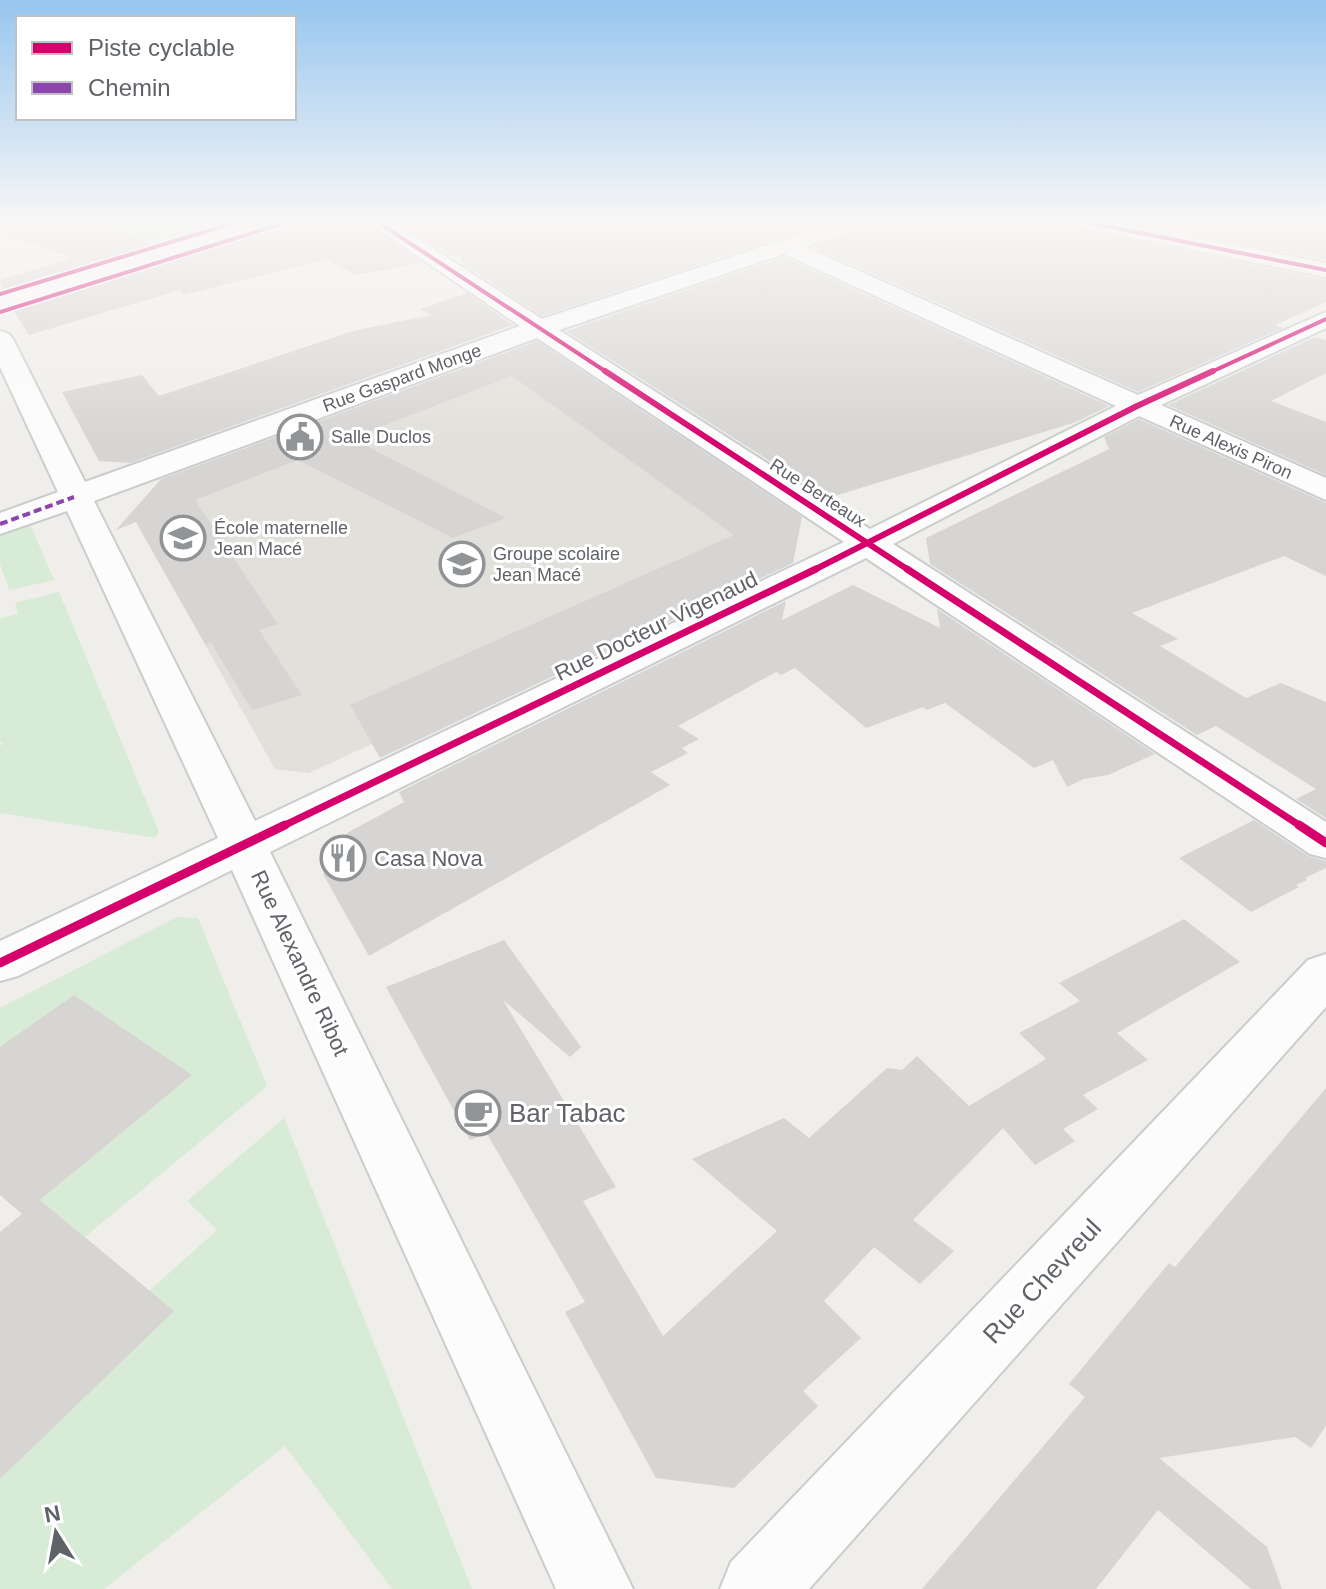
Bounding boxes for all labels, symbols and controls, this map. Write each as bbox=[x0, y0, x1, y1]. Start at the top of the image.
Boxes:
legend bbox=[16, 16, 296, 120]
text: Piste cyclable bbox=[88, 34, 235, 61]
text: Chemin bbox=[88, 74, 171, 101]
street label: Rue Gaspard Monge bbox=[320, 340, 484, 416]
street label: Rue Alexis Piron bbox=[1167, 411, 1295, 483]
public building icon: Salle Duclos bbox=[276, 413, 324, 461]
place label: Salle Duclos bbox=[331, 427, 431, 447]
street label: Rue Berteaux bbox=[766, 455, 870, 531]
school or university icon: École maternelle Jean Macé bbox=[159, 514, 207, 562]
place label: École maternelle Jean Macé bbox=[214, 518, 348, 559]
school or university icon: Groupe scolaire Jean Macé bbox=[438, 540, 486, 588]
place label: Groupe scolaire Jean Macé bbox=[493, 544, 620, 585]
street label: Rue Docteur Vigenaud bbox=[551, 566, 761, 686]
restaurant icon: Casa Nova bbox=[319, 834, 367, 882]
place label: Casa Nova bbox=[374, 846, 484, 871]
street label: Rue Alexandre Ribot bbox=[246, 866, 354, 1060]
cafe icon: Bar Tabac bbox=[454, 1089, 502, 1137]
place label: Bar Tabac bbox=[509, 1098, 626, 1128]
street label: Rue Chevreul bbox=[977, 1213, 1107, 1349]
north arrow bbox=[16, 1493, 96, 1573]
text: N bbox=[42, 1500, 62, 1528]

